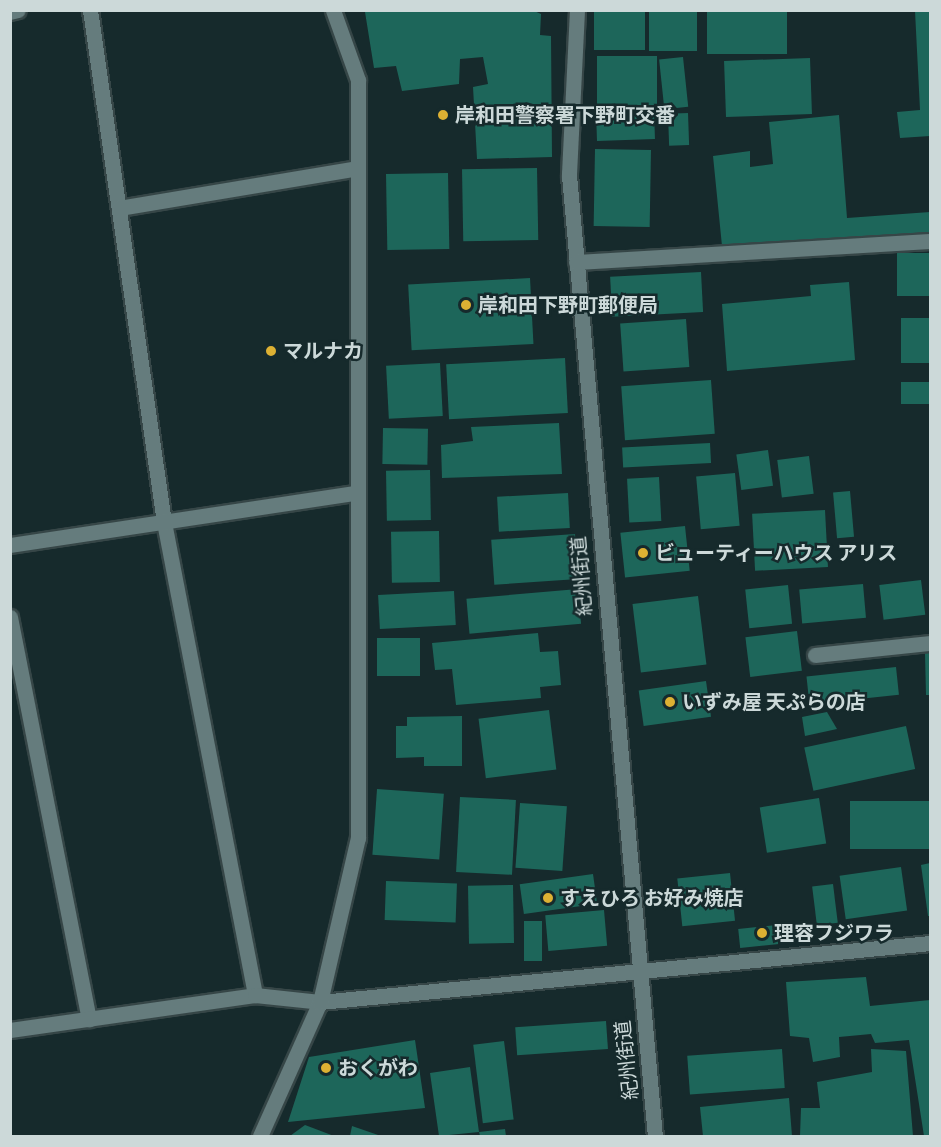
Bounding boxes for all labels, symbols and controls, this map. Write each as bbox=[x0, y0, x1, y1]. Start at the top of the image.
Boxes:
place label: 岸和田警察署下野町交番 bbox=[455, 103, 675, 127]
marker: 岸和田警察署下野町交番 bbox=[436, 108, 450, 122]
place label: 岸和田下野町郵便局 bbox=[478, 293, 658, 317]
marker: 岸和田下野町郵便局 bbox=[459, 298, 473, 312]
place label: マルナカ bbox=[283, 339, 363, 363]
marker: マルナカ bbox=[264, 344, 278, 358]
street label: 紀州街道 bbox=[567, 535, 597, 617]
place label: ビューティーハウス アリス bbox=[655, 541, 899, 565]
marker: ビューティーハウス アリス bbox=[636, 546, 650, 560]
place label: いずみ屋 天ぷらの店 bbox=[682, 690, 866, 714]
marker: いずみ屋 天ぷらの店 bbox=[663, 695, 677, 709]
place label: すえひろ お好み焼店 bbox=[560, 886, 744, 910]
marker: すえひろ お好み焼店 bbox=[541, 891, 555, 905]
place label: 理容フジワラ bbox=[774, 921, 894, 945]
marker: 理容フジワラ bbox=[755, 926, 769, 940]
street label: 紀州街道 bbox=[611, 1019, 643, 1101]
place label: おくがわ bbox=[338, 1056, 418, 1080]
marker: おくがわ bbox=[319, 1061, 333, 1075]

